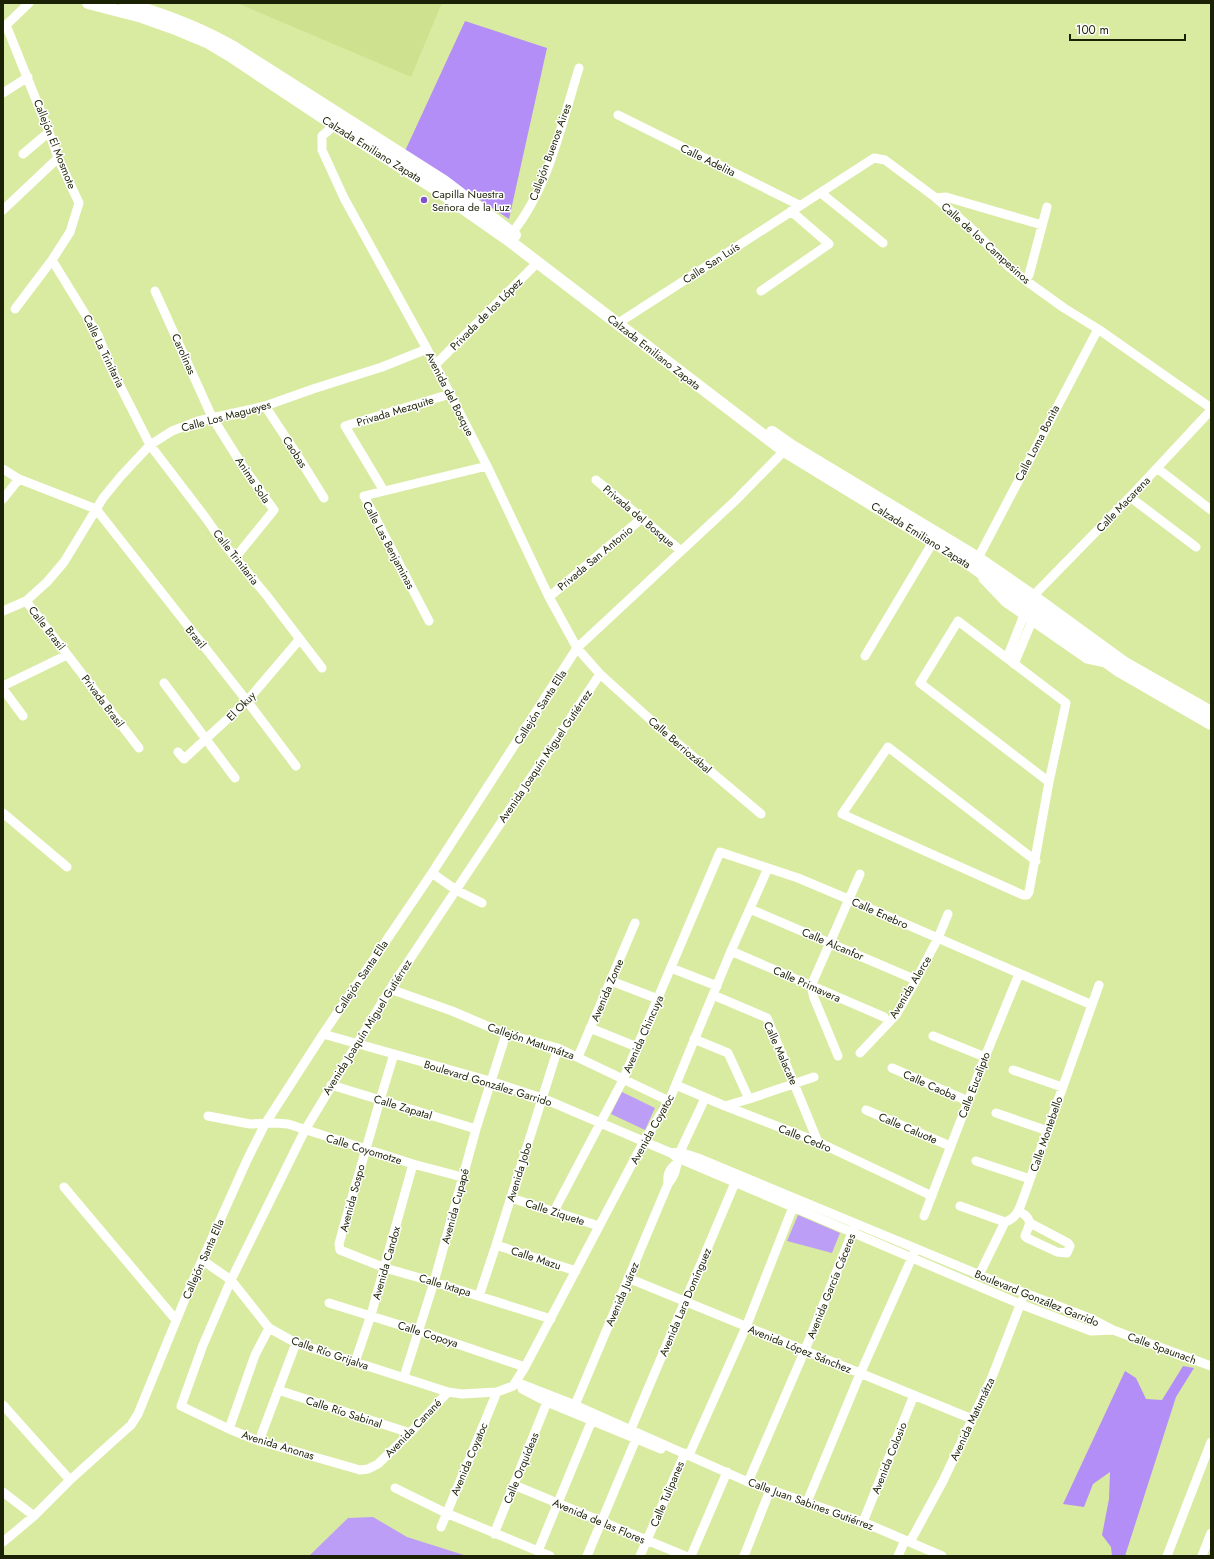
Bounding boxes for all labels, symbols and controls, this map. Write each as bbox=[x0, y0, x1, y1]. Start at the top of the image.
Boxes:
scale bar bbox=[1070, 16, 1185, 42]
text: 100 m bbox=[1076, 21, 1109, 39]
street label: Callejón El Mosmote bbox=[30, 97, 80, 192]
street label: Callejón Buenos Aires bbox=[525, 101, 575, 203]
street label: Calzada Emiliano Zapata bbox=[319, 112, 425, 186]
street label: Calle Adelita bbox=[678, 140, 738, 180]
place label: Capilla Nuestra Señora de la Luz bbox=[432, 186, 510, 215]
marker: Capilla Nuestra Señora de la Luz bbox=[419, 195, 429, 205]
street label: Calle de los Campesinos bbox=[938, 199, 1035, 288]
street label: Calle San Luís bbox=[679, 238, 743, 287]
street label: Privada de los López bbox=[446, 274, 526, 354]
street label: Calzada Emiliano Zapata bbox=[604, 310, 704, 394]
street label: Calle La Trinitaria bbox=[79, 312, 129, 390]
street label: Carolinas bbox=[168, 331, 200, 378]
street label: Avenida del Bosque bbox=[422, 349, 478, 439]
street label: Privada Mezquite bbox=[354, 392, 436, 430]
street label: Calle Los Magueyes bbox=[179, 396, 273, 436]
street label: Calle Loma Bonita bbox=[1011, 402, 1063, 484]
street label: Caobas bbox=[279, 433, 312, 471]
street label: Anima Sola bbox=[232, 454, 274, 506]
street label: Calle Macarena bbox=[1092, 473, 1154, 535]
street label: Privada del Bosque bbox=[600, 481, 679, 551]
street label: Calle Las Benjaminas bbox=[359, 498, 419, 592]
street label: Calzada Emiliano Zapata bbox=[868, 498, 974, 572]
street label: Privada San Antonio bbox=[554, 522, 636, 594]
street label: Calle Trinitaria bbox=[209, 526, 263, 588]
street label: Calle Brasil bbox=[25, 603, 69, 653]
street label: Brasil bbox=[182, 622, 210, 652]
street label: Callejón Santa Ella bbox=[510, 667, 570, 747]
street label: Privada Brasil bbox=[78, 671, 128, 731]
street label: Avenida Joaquín Miguel Gutiérrez bbox=[494, 686, 596, 826]
street label: El Okuy bbox=[223, 688, 259, 724]
street label: Calle Berriozábal bbox=[645, 713, 715, 777]
street label: Calle Enebro bbox=[849, 893, 911, 933]
street label: Calle Alcanfor bbox=[800, 924, 867, 964]
street label: Callejón Santa Ella bbox=[330, 937, 392, 1017]
street label: Avenida Alerce bbox=[885, 952, 935, 1021]
street label: Avenida Joaquín Miguel Gutiérrez bbox=[319, 956, 415, 1098]
street label: Avenida Zome bbox=[587, 956, 627, 1024]
street label: Calle Primavera bbox=[771, 962, 843, 1006]
street label: Avenida Chincuya bbox=[619, 993, 667, 1075]
street label: Callejón Matumátza bbox=[485, 1019, 577, 1063]
street label: Calle Malacate bbox=[760, 1019, 802, 1087]
street label: Calle Eucalipto bbox=[954, 1050, 994, 1120]
street label: Boulevard González Garrido bbox=[422, 1056, 554, 1110]
street label: Calle Caoba bbox=[901, 1066, 959, 1104]
street label: Calle Zapatal bbox=[372, 1091, 434, 1123]
street label: Avenida Coyatoc bbox=[626, 1091, 678, 1167]
street label: Calle Montebello bbox=[1026, 1094, 1066, 1174]
street label: Calle Caluote bbox=[876, 1108, 940, 1148]
street label: Calle Cedro bbox=[776, 1120, 834, 1156]
street label: Calle Coyomotze bbox=[324, 1130, 404, 1168]
street label: Avenida Jobo bbox=[502, 1140, 536, 1204]
street label: Avenida Sospo bbox=[335, 1162, 369, 1234]
street label: Avenida Cupapé bbox=[437, 1166, 473, 1245]
street label: Calle Ziquete bbox=[523, 1195, 587, 1229]
street label: Callejón Santa Ella bbox=[178, 1216, 228, 1302]
street label: Avenida Candox bbox=[368, 1224, 404, 1302]
street label: Avenida García Cáceres bbox=[803, 1230, 860, 1341]
street label: Calle Mazu bbox=[509, 1242, 563, 1274]
street label: Avenida Lara Domínguez bbox=[655, 1245, 715, 1359]
street label: Avenida Juárez bbox=[601, 1259, 643, 1329]
street label: Boulevard González Garrido bbox=[972, 1266, 1102, 1330]
street label: Calle Ixtapa bbox=[417, 1270, 473, 1300]
street label: Calle Copoya bbox=[396, 1317, 460, 1351]
street label: Avenida López Sánchez bbox=[746, 1321, 854, 1377]
street label: Calle Spaunach bbox=[1125, 1328, 1199, 1368]
street label: Calle Río Grijalva bbox=[289, 1332, 371, 1374]
street label: Avenida Matumátza bbox=[946, 1375, 998, 1463]
street label: Calle Río Sabinal bbox=[304, 1392, 384, 1432]
street label: Avenida Canané bbox=[381, 1395, 445, 1461]
street label: Avenida Coyatoc bbox=[446, 1420, 492, 1498]
street label: Avenida Colosio bbox=[867, 1420, 911, 1496]
street label: Avenida Anonas bbox=[240, 1426, 317, 1464]
street label: Calle Orquídeas bbox=[499, 1429, 543, 1506]
street label: Calle Tulipanes bbox=[646, 1458, 688, 1529]
street label: Calle Juan Sabines Gutiérrez bbox=[746, 1474, 876, 1534]
street label: Avenida de las Flores bbox=[550, 1494, 648, 1548]

